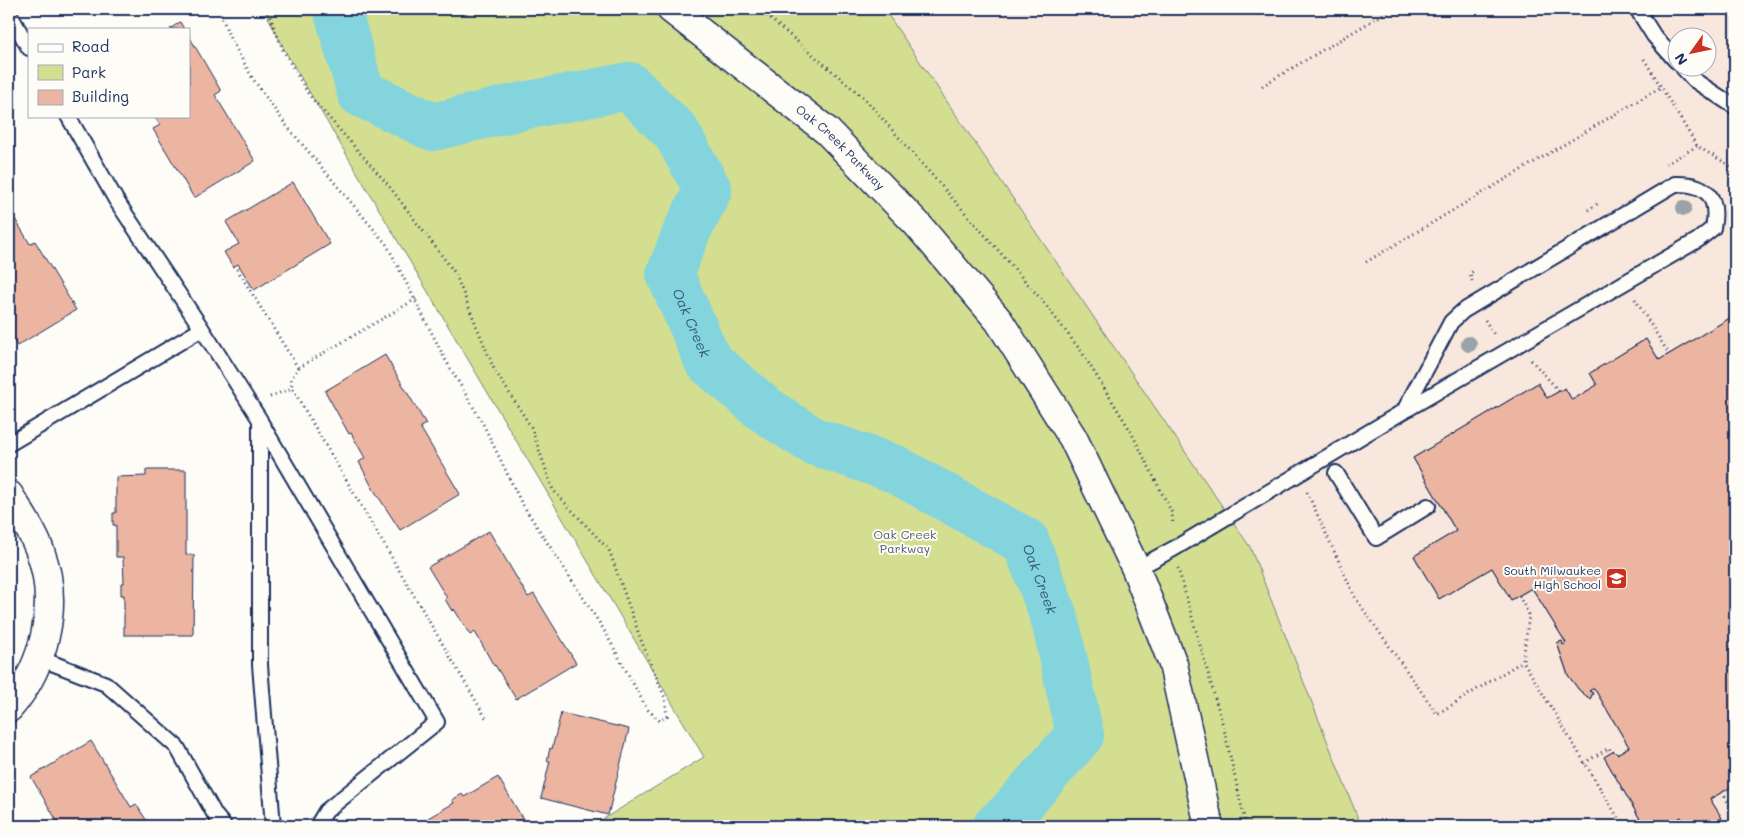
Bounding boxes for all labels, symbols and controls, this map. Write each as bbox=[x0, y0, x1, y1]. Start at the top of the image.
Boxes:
legend bbox=[28, 28, 190, 118]
north arrow bbox=[1666, 28, 1716, 78]
text: Road bbox=[72, 36, 109, 56]
text: N bbox=[1670, 50, 1692, 69]
text: Park bbox=[72, 62, 106, 82]
text: Building bbox=[72, 86, 129, 106]
street label: Oak Creek Parkway bbox=[793, 101, 889, 193]
water label: Oak Creek bbox=[668, 285, 715, 361]
park label: Oak Creek Parkway bbox=[873, 526, 937, 556]
water label: Oak Creek bbox=[1019, 541, 1062, 617]
place label: South Milwaukee High School bbox=[1504, 562, 1601, 592]
school or university icon: South Milwaukee High School bbox=[1605, 566, 1629, 590]

